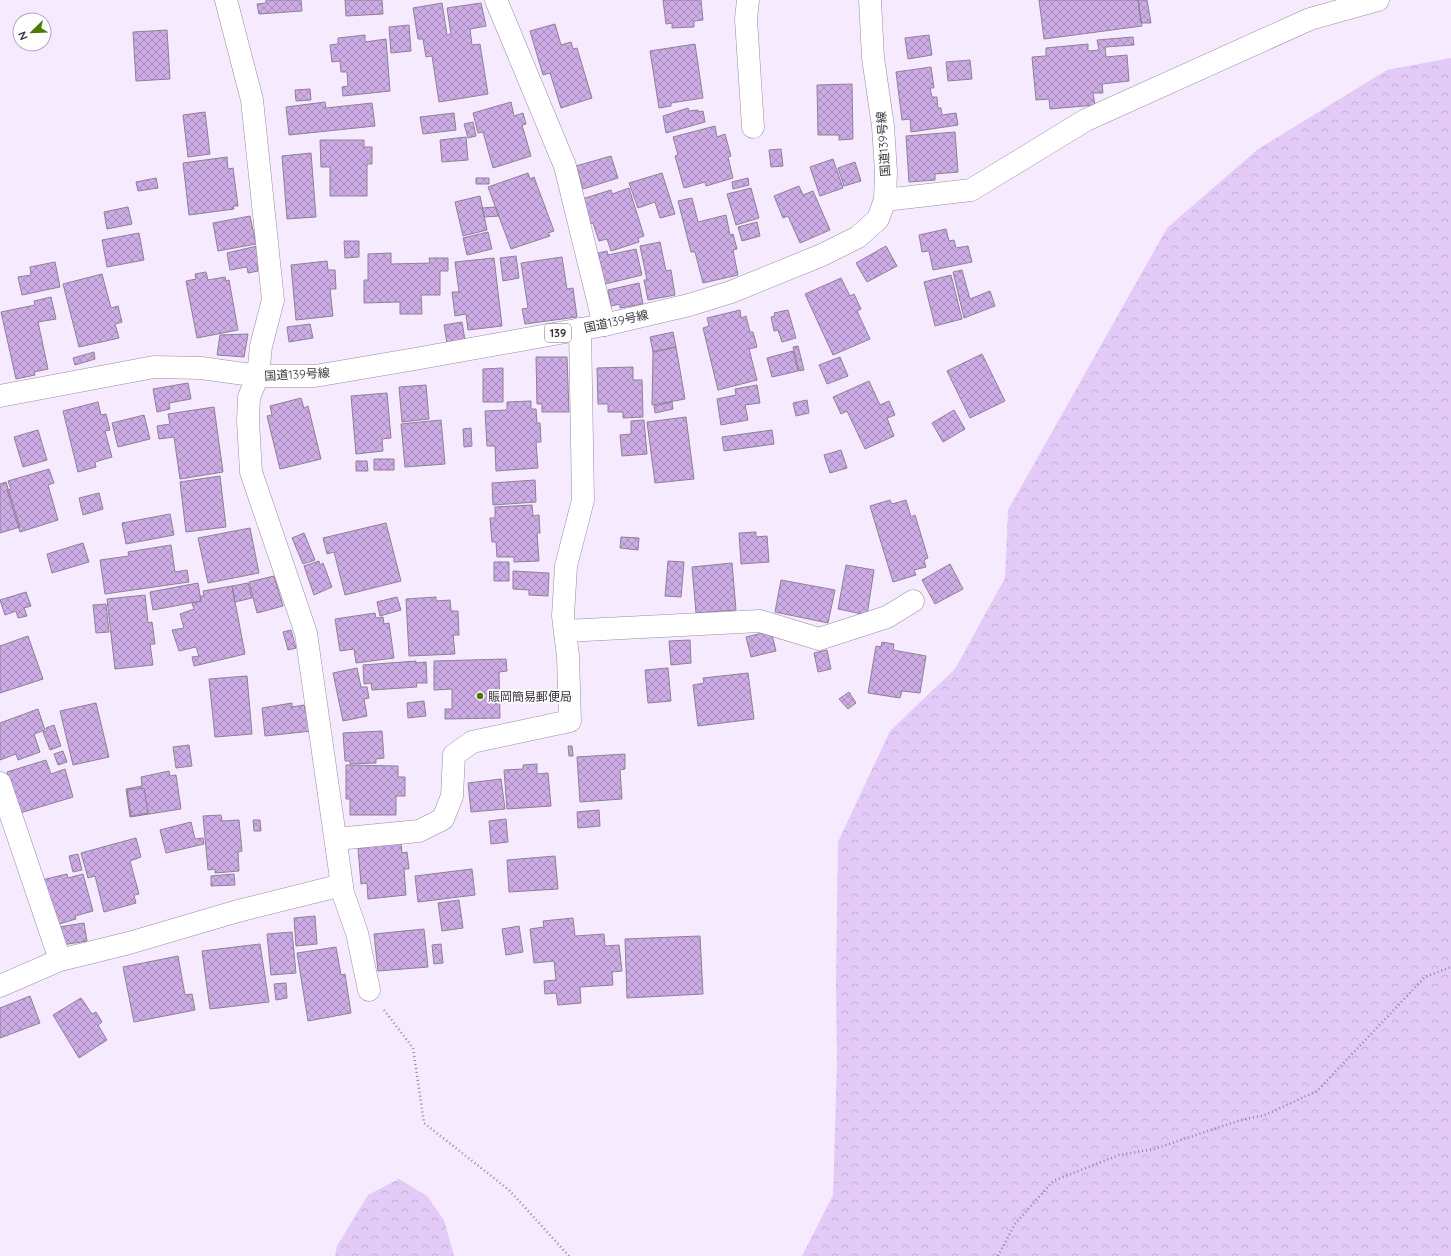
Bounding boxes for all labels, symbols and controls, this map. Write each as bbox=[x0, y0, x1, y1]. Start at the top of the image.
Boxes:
north arrow bbox=[12, 12, 52, 52]
text: N bbox=[15, 29, 31, 42]
street label: 国道139号線 bbox=[873, 111, 893, 177]
street label: 国道139号線 bbox=[582, 307, 650, 335]
road number: 139 bbox=[545, 324, 571, 342]
street label: 国道139号線 bbox=[264, 365, 330, 383]
place label: 賑岡簡易郵便局 bbox=[488, 689, 572, 704]
marker: 賑岡簡易郵便局 bbox=[475, 691, 485, 701]

